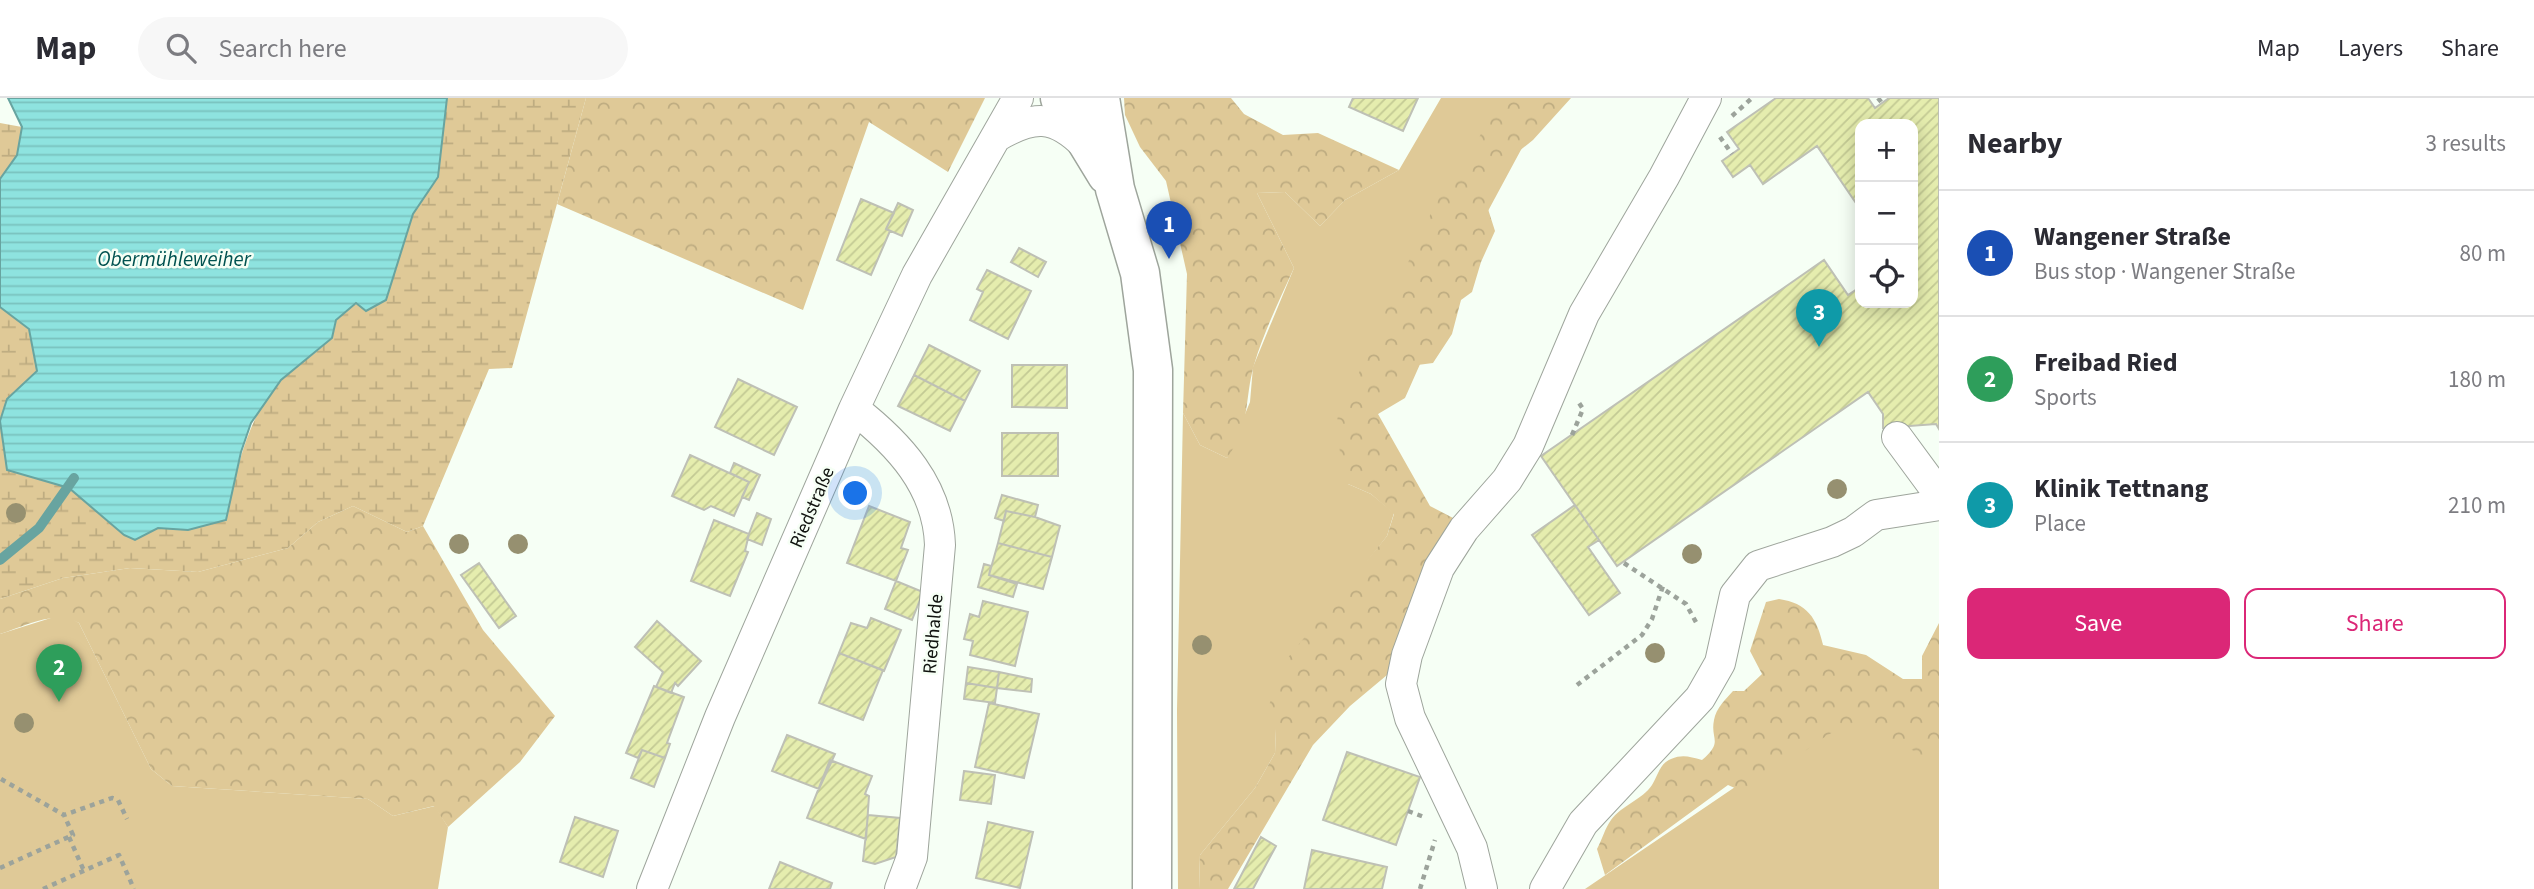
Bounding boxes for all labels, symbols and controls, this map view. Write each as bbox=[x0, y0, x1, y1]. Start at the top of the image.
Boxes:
search box bbox=[138, 17, 628, 80]
text: Map bbox=[35, 25, 96, 72]
icon: search bbox=[162, 29, 200, 67]
text: Search here bbox=[218, 30, 347, 67]
text: Map bbox=[2257, 31, 2300, 66]
text: Layers bbox=[2338, 31, 2403, 66]
text: Share bbox=[2441, 31, 2499, 66]
map controls bbox=[1855, 119, 1918, 308]
button: + bbox=[1855, 119, 1918, 182]
text: Nearby bbox=[1967, 122, 2062, 165]
text: 3 results bbox=[2426, 127, 2506, 160]
button: − bbox=[1855, 182, 1918, 245]
pin: 1 bbox=[1146, 201, 1192, 259]
text: Wangener Straße bbox=[2034, 218, 2231, 255]
text: 1 bbox=[1984, 237, 1996, 270]
text: 80 m bbox=[2459, 237, 2506, 270]
water label: Obermühleweiher bbox=[97, 244, 252, 274]
button: locate bbox=[1855, 245, 1918, 308]
text: Bus stop · Wangener Straße bbox=[2034, 255, 2295, 288]
pin: 3 bbox=[1796, 289, 1842, 347]
text: Freibad Ried bbox=[2034, 344, 2178, 381]
text: 2 bbox=[1984, 363, 1996, 396]
text: 180 m bbox=[2448, 363, 2506, 396]
text: Sports bbox=[2034, 381, 2097, 414]
street label: Riedstraße bbox=[783, 463, 842, 552]
text: Klinik Tettnang bbox=[2034, 470, 2208, 507]
your location bbox=[838, 476, 872, 510]
text: 3 bbox=[1984, 489, 1996, 522]
text: 210 m bbox=[2448, 489, 2506, 522]
text: Place bbox=[2034, 507, 2086, 540]
button: Save bbox=[1967, 588, 2230, 659]
button: Share bbox=[2244, 588, 2506, 659]
street label: Riedhalde bbox=[917, 593, 950, 675]
pin: 2 bbox=[36, 644, 82, 702]

